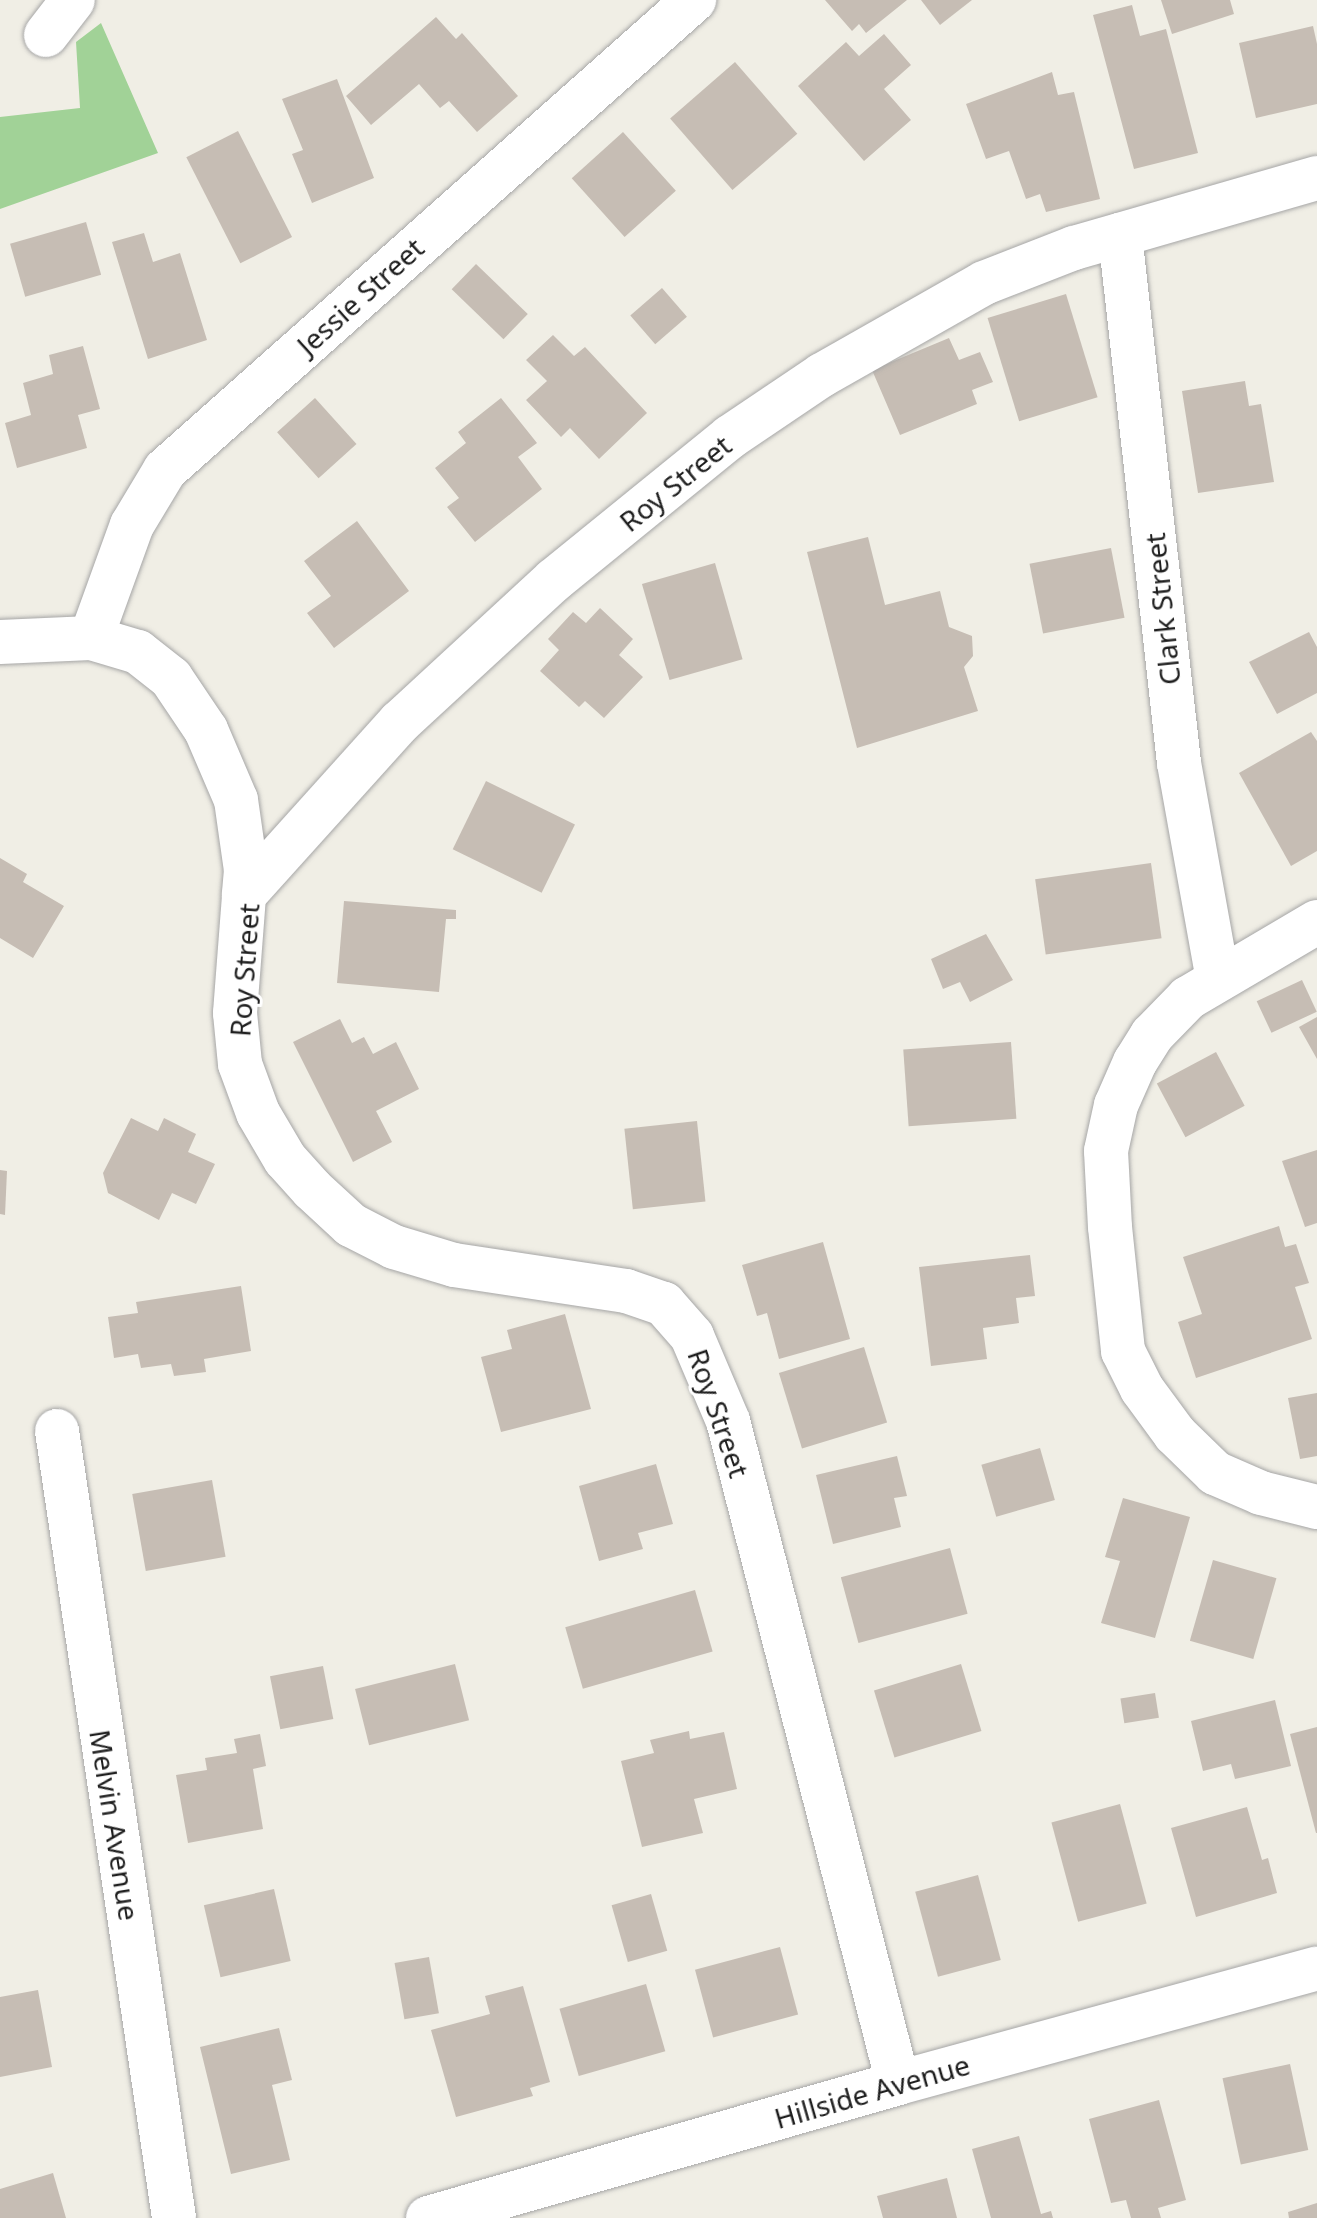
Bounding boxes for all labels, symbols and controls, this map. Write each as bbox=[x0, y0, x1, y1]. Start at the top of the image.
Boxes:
street label: Jessie Street bbox=[290, 230, 430, 362]
street label: Roy Street bbox=[613, 428, 737, 538]
street label: Clark Street bbox=[1137, 531, 1187, 687]
street label: Roy Street bbox=[223, 902, 265, 1038]
street label: Roy Street bbox=[681, 1344, 757, 1482]
street label: Melvin Avenue bbox=[83, 1727, 147, 1923]
street label: Hillside Avenue bbox=[770, 2047, 974, 2135]

